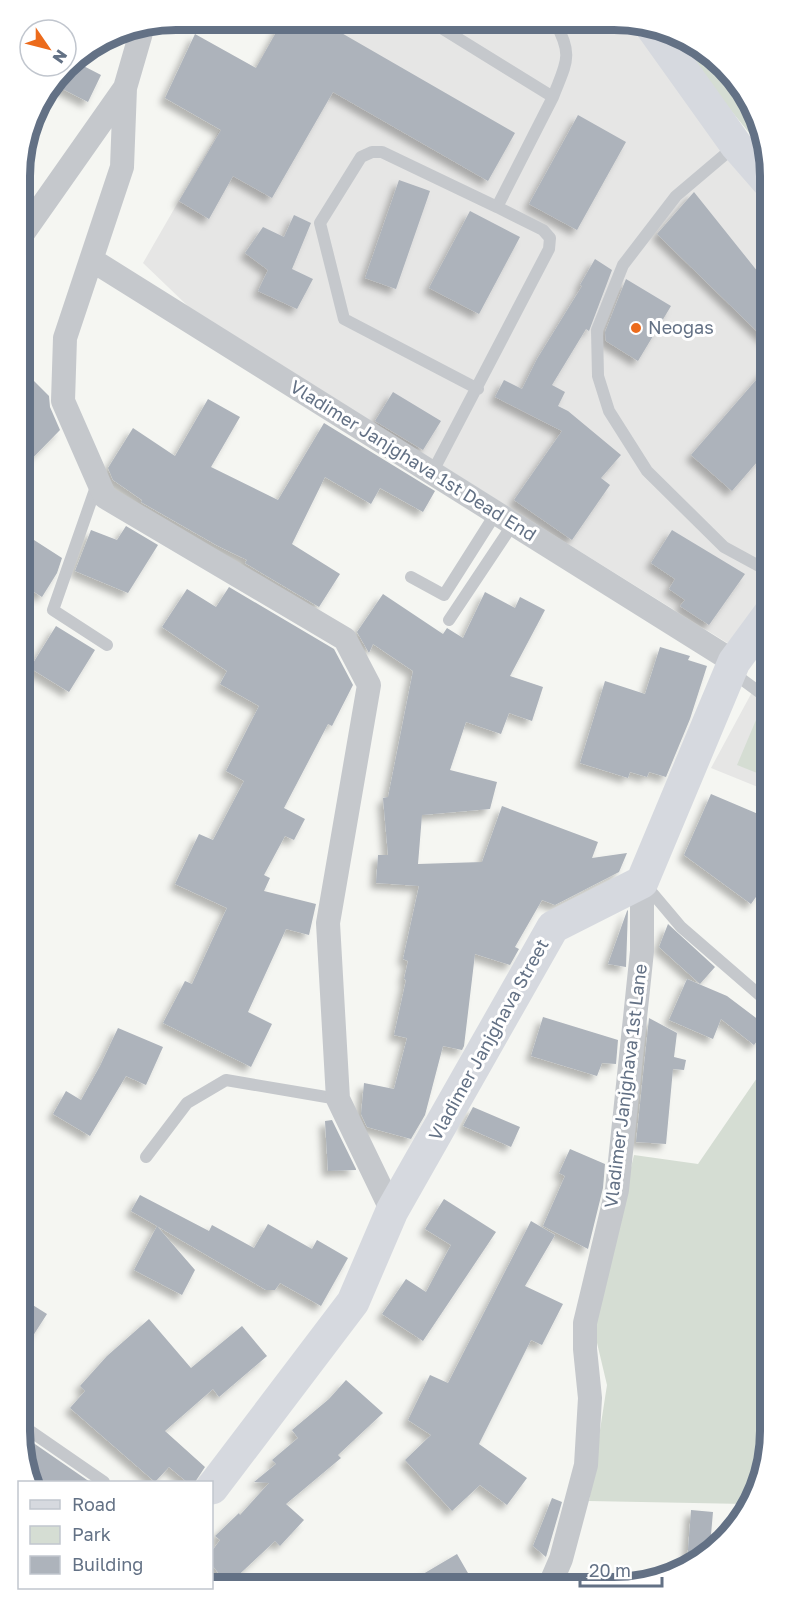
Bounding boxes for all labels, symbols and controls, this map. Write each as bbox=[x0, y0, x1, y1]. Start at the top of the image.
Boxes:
north arrow bbox=[18, 18, 78, 78]
text: N bbox=[49, 46, 72, 67]
place label: Neogas bbox=[648, 316, 714, 338]
marker: Neogas bbox=[629, 321, 643, 335]
street label: Vladimer Janjghava 1st Dead End bbox=[286, 375, 541, 545]
street label: Vladimer Janjghava Street bbox=[423, 935, 553, 1144]
street label: Vladimer Janjghava 1st Lane bbox=[599, 962, 651, 1209]
legend bbox=[18, 1481, 213, 1589]
text: Road bbox=[72, 1493, 116, 1515]
text: Park bbox=[72, 1523, 111, 1545]
scale bar bbox=[580, 1550, 662, 1588]
text: Building bbox=[72, 1553, 143, 1575]
text: 20 m bbox=[589, 1559, 631, 1581]

